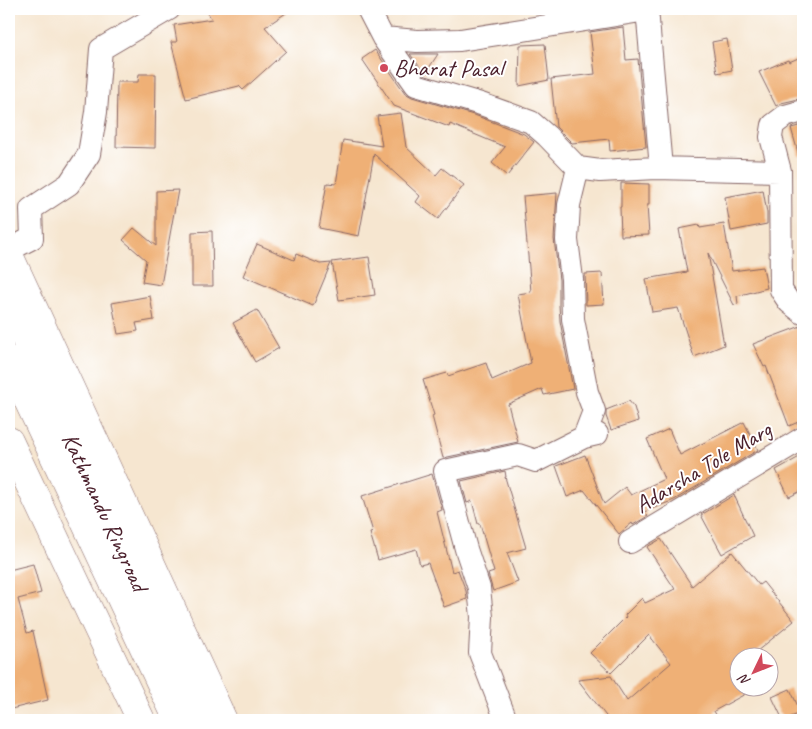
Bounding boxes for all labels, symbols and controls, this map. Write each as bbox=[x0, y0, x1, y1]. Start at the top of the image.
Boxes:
place label: Bharat Pasal bbox=[394, 53, 507, 83]
marker: Bharat Pasal bbox=[378, 62, 390, 74]
street label: Adarsha Tole Marg bbox=[629, 414, 778, 520]
street label: Kathmandu Ringroad bbox=[55, 428, 156, 599]
north arrow bbox=[730, 646, 780, 696]
text: N bbox=[734, 670, 754, 689]

